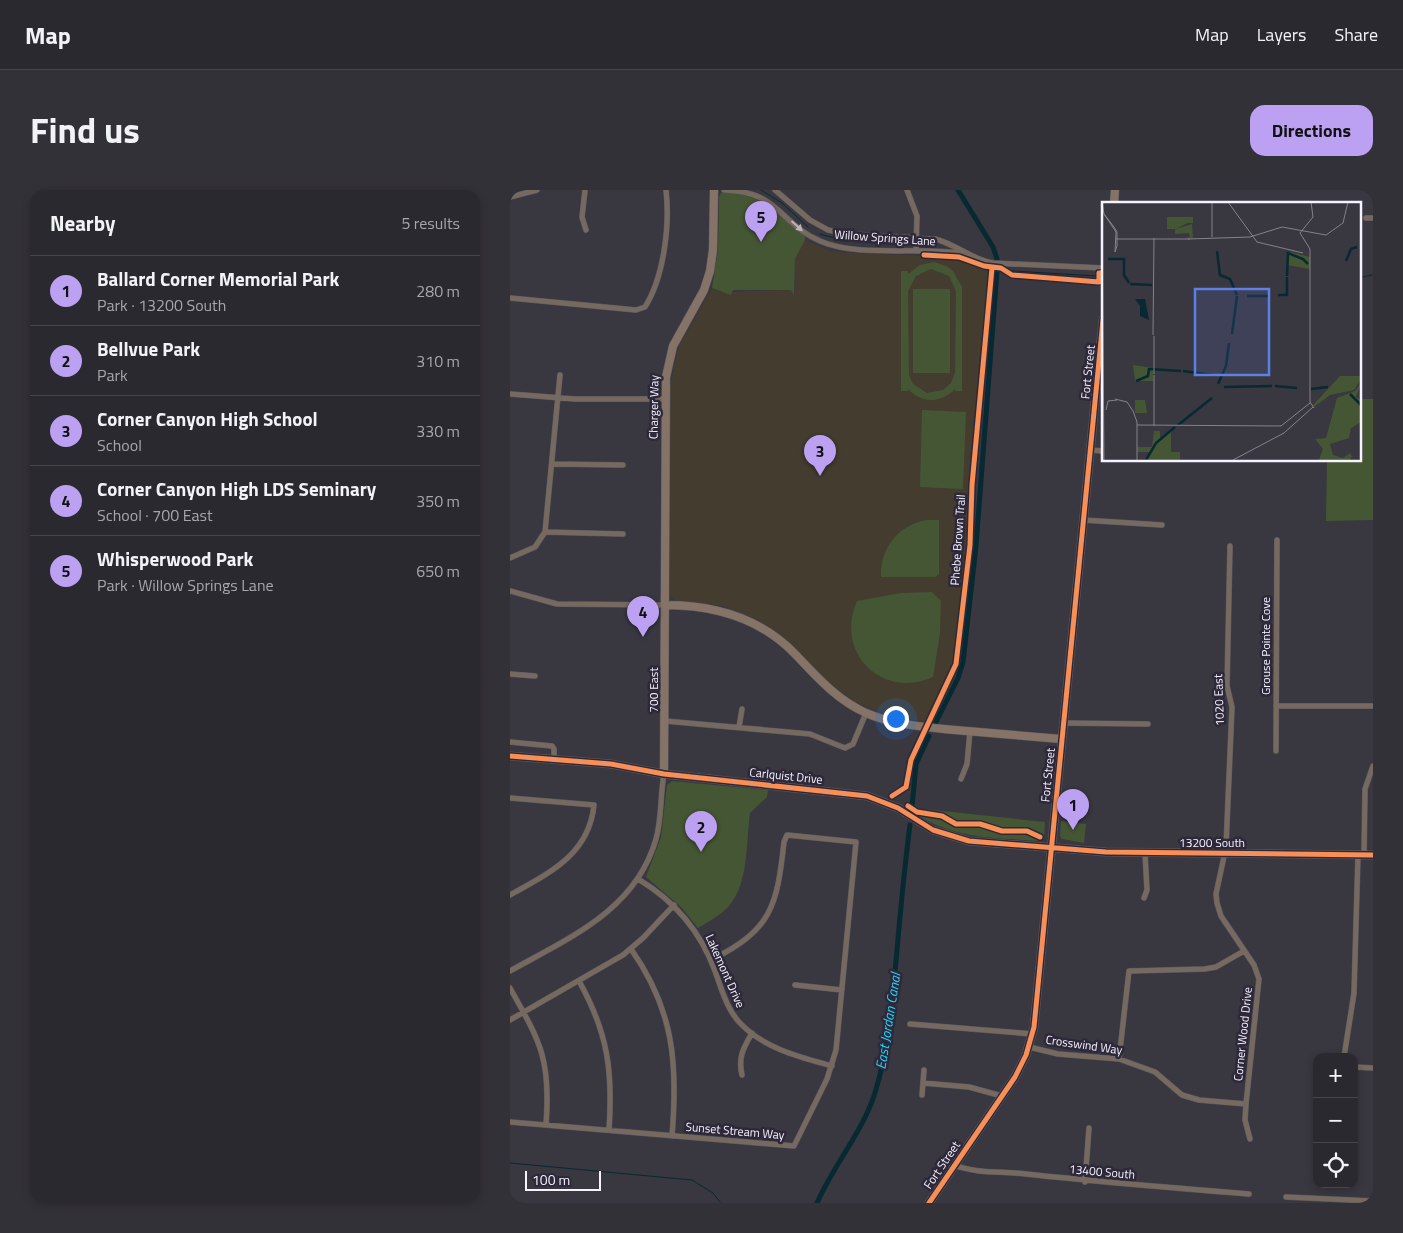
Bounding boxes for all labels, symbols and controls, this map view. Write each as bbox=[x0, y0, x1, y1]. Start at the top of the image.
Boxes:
text: Map bbox=[25, 17, 71, 53]
text: Map bbox=[1195, 21, 1229, 48]
text: Layers bbox=[1257, 21, 1306, 48]
text: Share bbox=[1334, 21, 1378, 48]
text: Find us bbox=[30, 103, 140, 157]
button: Directions bbox=[1250, 105, 1373, 156]
pin: 5 bbox=[745, 201, 777, 242]
inset map bbox=[1102, 202, 1361, 461]
text: Nearby bbox=[50, 207, 115, 239]
text: 5 results bbox=[401, 211, 460, 235]
one-way arrow bbox=[790, 220, 802, 232]
street label: Willow Springs Lane bbox=[834, 224, 936, 251]
text: Ballard Corner Memorial Park bbox=[97, 264, 339, 293]
text: 1 bbox=[62, 279, 70, 303]
text: 280 m bbox=[416, 279, 460, 303]
text: Park · 13200 South bbox=[97, 293, 226, 317]
text: Bellvue Park bbox=[97, 334, 200, 363]
street label: Fort Street bbox=[1075, 343, 1100, 400]
text: 2 bbox=[62, 349, 70, 373]
text: 310 m bbox=[416, 349, 460, 373]
text: Park bbox=[97, 363, 128, 387]
street label: Charger Way bbox=[643, 374, 664, 439]
text: Corner Canyon High School bbox=[97, 404, 318, 433]
text: 3 bbox=[62, 419, 70, 443]
text: 330 m bbox=[416, 419, 460, 443]
text: School bbox=[97, 433, 142, 457]
pin: 3 bbox=[804, 435, 836, 476]
text: Corner Canyon High LDS Seminary bbox=[97, 474, 376, 503]
text: 4 bbox=[62, 489, 70, 513]
text: 350 m bbox=[416, 489, 460, 513]
street label: Phebe Brown Trail bbox=[945, 494, 970, 586]
text: School · 700 East bbox=[97, 503, 213, 527]
text: Whisperwood Park bbox=[97, 544, 253, 573]
text: 5 bbox=[62, 559, 70, 583]
text: 650 m bbox=[416, 559, 460, 583]
text: Park · Willow Springs Lane bbox=[97, 573, 274, 597]
pin: 4 bbox=[627, 596, 659, 637]
street label: Grouse Pointe Cove bbox=[1256, 597, 1275, 695]
street label: 700 East bbox=[644, 667, 663, 713]
street label: 1020 East bbox=[1208, 673, 1229, 726]
your location bbox=[883, 706, 909, 732]
street label: Fort Street bbox=[1035, 746, 1060, 803]
street label: Carlquist Drive bbox=[749, 762, 824, 789]
pin: 1 bbox=[1057, 789, 1089, 830]
pin: 2 bbox=[685, 811, 717, 852]
street label: 13200 South bbox=[1179, 833, 1245, 852]
street label: Lakemont Drive bbox=[701, 931, 750, 1011]
water label: East Jordan Canal bbox=[870, 969, 906, 1071]
street label: Corner Wood Drive bbox=[1228, 986, 1257, 1082]
street label: Crosswind Way bbox=[1044, 1030, 1124, 1059]
map controls bbox=[1313, 1053, 1358, 1188]
button: + bbox=[1313, 1053, 1358, 1098]
button: − bbox=[1313, 1098, 1358, 1143]
street label: Sunset Stream Way bbox=[685, 1117, 786, 1144]
street label: Fort Street bbox=[919, 1136, 965, 1193]
button: locate bbox=[1313, 1143, 1358, 1188]
street label: 13400 South bbox=[1068, 1159, 1136, 1184]
scale bar bbox=[525, 1168, 601, 1191]
text: 100 m bbox=[532, 1169, 570, 1190]

